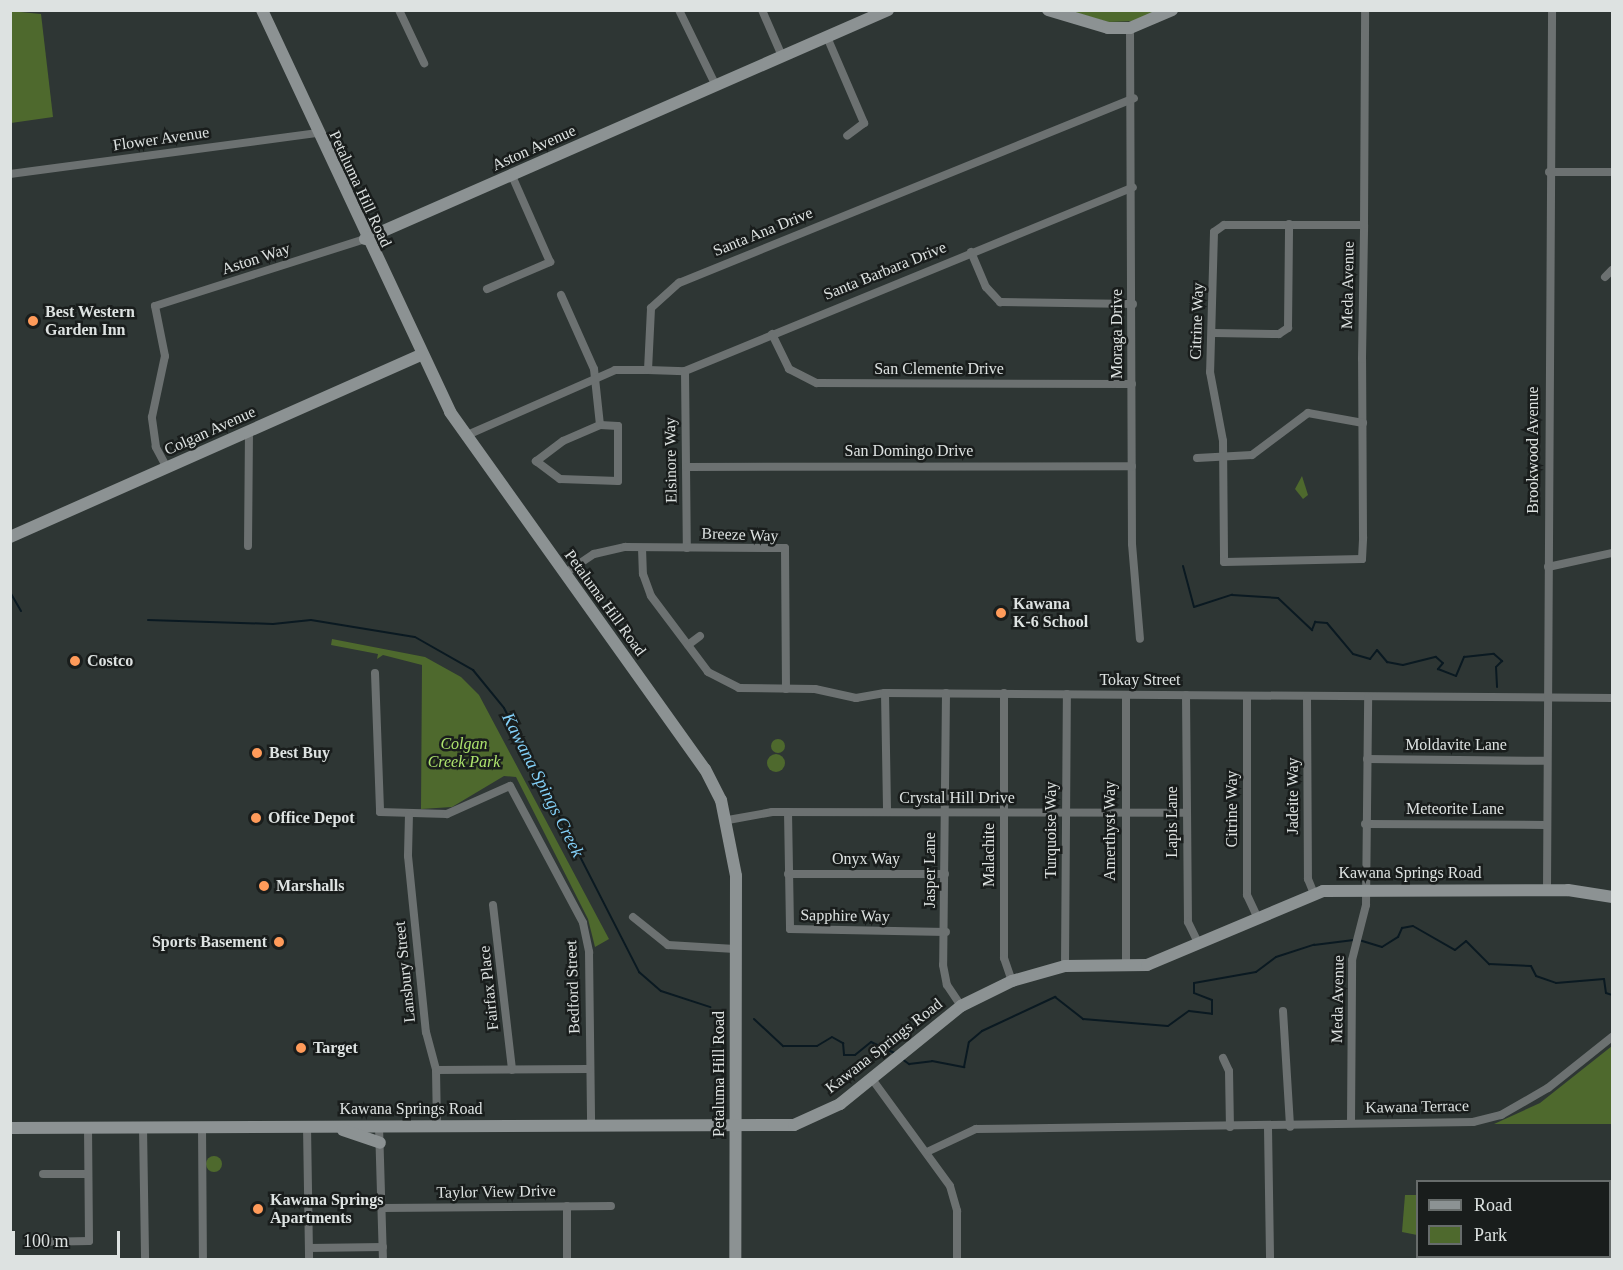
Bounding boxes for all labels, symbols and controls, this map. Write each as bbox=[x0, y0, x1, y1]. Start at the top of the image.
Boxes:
street label: Aston Avenue bbox=[489, 121, 579, 175]
street label: Flower Avenue bbox=[111, 123, 211, 155]
street label: Petaluma Hill Road bbox=[325, 128, 395, 250]
street label: Santa Ana Drive bbox=[710, 203, 816, 261]
street label: Santa Barbara Drive bbox=[821, 238, 949, 304]
street label: Aston Way bbox=[219, 239, 293, 279]
street label: Meda Avenue bbox=[1338, 240, 1358, 330]
street label: Citrine Way bbox=[1186, 282, 1208, 360]
street label: Moraga Drive bbox=[1107, 289, 1127, 379]
place label: Best Western Garden Inn bbox=[45, 302, 135, 340]
marker: Best Western Garden Inn bbox=[26, 314, 40, 328]
street label: San Clemente Drive bbox=[874, 359, 1004, 379]
street label: Brookwood Avenue bbox=[1523, 386, 1543, 514]
street label: Colgan Avenue bbox=[161, 402, 259, 460]
street label: Elsinore Way bbox=[661, 417, 681, 503]
street label: San Domingo Drive bbox=[845, 441, 973, 461]
street label: Breeze Way bbox=[701, 524, 779, 546]
street label: Petaluma Hill Road bbox=[560, 546, 650, 660]
place label: Kawana K-6 School bbox=[1013, 594, 1088, 632]
marker: Kawana K-6 School bbox=[994, 606, 1008, 620]
place label: Costco bbox=[87, 651, 133, 671]
marker: Costco bbox=[68, 654, 82, 668]
street label: Tokay Street bbox=[1099, 670, 1181, 690]
water label: Kawana Spings Creek bbox=[497, 709, 589, 861]
park label: Colgan Creek Park bbox=[428, 734, 500, 772]
street label: Moldavite Lane bbox=[1405, 735, 1507, 755]
place label: Best Buy bbox=[269, 743, 330, 763]
marker: Best Buy bbox=[250, 746, 264, 760]
street label: Jadeite Way bbox=[1283, 757, 1303, 835]
street label: Citrine Way bbox=[1222, 770, 1242, 848]
street label: Turquoise Way bbox=[1041, 781, 1061, 879]
street label: Amerthyst Way bbox=[1100, 781, 1120, 881]
street label: Lapis Lane bbox=[1162, 786, 1182, 858]
street label: Crystal Hill Drive bbox=[899, 788, 1015, 808]
street label: Meteorite Lane bbox=[1406, 799, 1504, 819]
place label: Office Depot bbox=[268, 808, 355, 828]
marker: Office Depot bbox=[249, 811, 263, 825]
street label: Malachite bbox=[979, 823, 999, 887]
street label: Jasper Lane bbox=[920, 832, 940, 908]
street label: Onyx Way bbox=[832, 849, 900, 869]
street label: Kawana Springs Road bbox=[1338, 863, 1482, 883]
place label: Marshalls bbox=[276, 876, 344, 896]
marker: Marshalls bbox=[257, 879, 271, 893]
street label: Sapphire Way bbox=[800, 906, 890, 926]
street label: Lansbury Street bbox=[390, 920, 420, 1024]
place label: Sports Basement bbox=[152, 932, 267, 952]
marker: Sports Basement bbox=[272, 935, 286, 949]
street label: Bedford Street bbox=[562, 940, 584, 1034]
street label: Fairfax Place bbox=[475, 945, 503, 1031]
street label: Meda Avenue bbox=[1328, 954, 1348, 1044]
street label: Kawana Springs Road bbox=[822, 994, 946, 1098]
street label: Petaluma Hill Road bbox=[709, 1011, 729, 1137]
place label: Target bbox=[313, 1038, 358, 1058]
marker: Target bbox=[294, 1041, 308, 1055]
street label: Kawana Terrace bbox=[1365, 1096, 1469, 1118]
street label: Kawana Springs Road bbox=[339, 1099, 483, 1119]
legend bbox=[1416, 1180, 1611, 1258]
street label: Taylor View Drive bbox=[436, 1181, 556, 1203]
place label: Kawana Springs Apartments bbox=[270, 1190, 383, 1228]
text: Road bbox=[1474, 1195, 1512, 1215]
marker: Kawana Springs Apartments bbox=[251, 1202, 265, 1216]
scale bar bbox=[15, 1219, 123, 1257]
text: Park bbox=[1474, 1225, 1507, 1245]
text: 100 m bbox=[23, 1231, 69, 1251]

